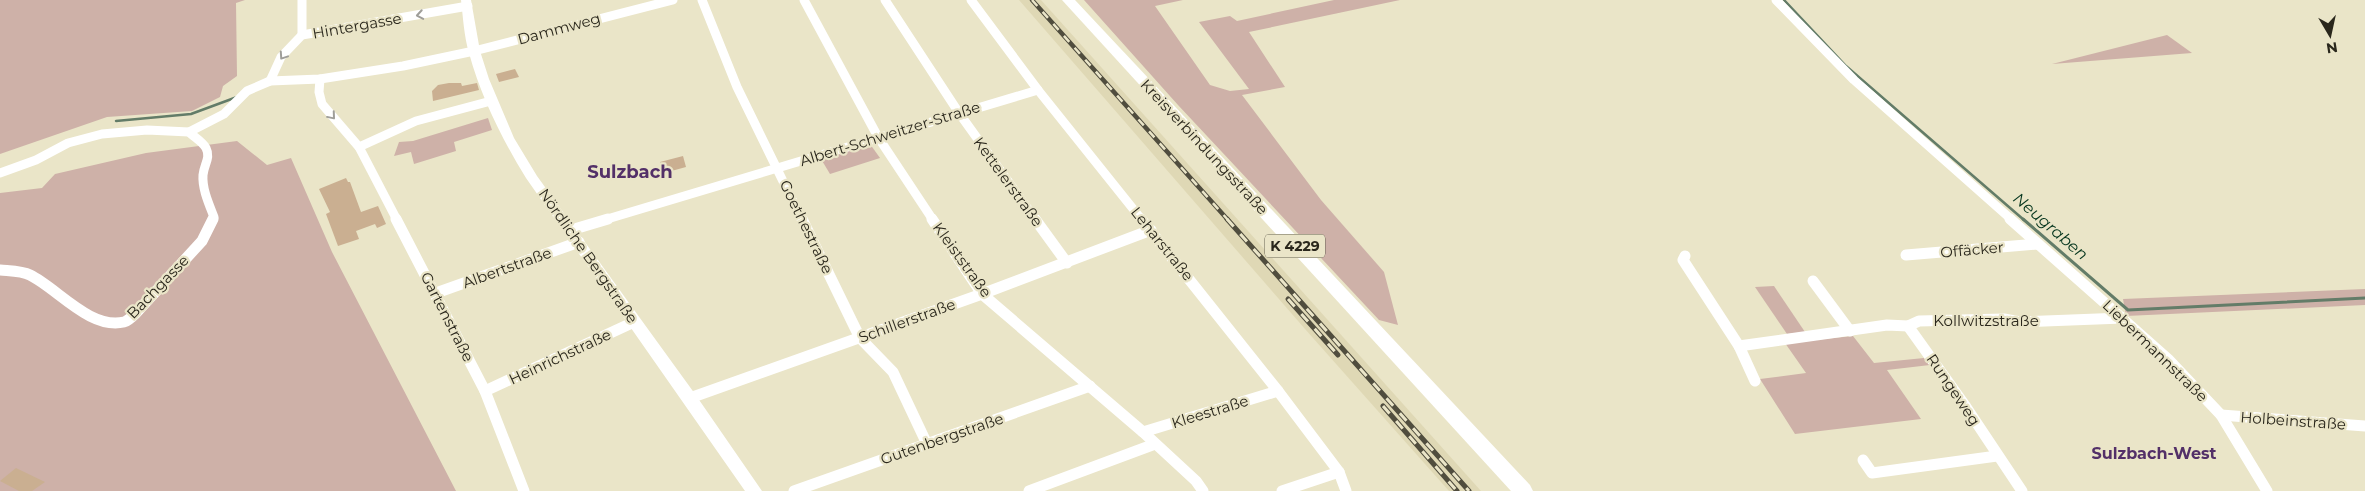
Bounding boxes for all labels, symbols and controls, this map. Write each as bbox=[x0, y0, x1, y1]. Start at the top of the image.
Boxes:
street label: Hintergasse bbox=[311, 8, 403, 43]
street label: Dammweg bbox=[515, 8, 602, 49]
one-way arrow bbox=[415, 9, 424, 19]
north arrow bbox=[2305, 10, 2355, 60]
text: N bbox=[2325, 38, 2339, 58]
one-way arrow bbox=[280, 50, 289, 60]
street label: Kreisverbindungsstraße bbox=[1137, 75, 1272, 218]
street label: Albert-Schweitzer-Straße bbox=[797, 97, 982, 170]
one-way arrow bbox=[326, 110, 335, 119]
street label: Kettelerstraße bbox=[970, 133, 1047, 230]
district label: Sulzbach bbox=[587, 161, 673, 183]
street label: Goethestraße bbox=[776, 177, 837, 277]
street label: Nördliche Bergstraße bbox=[535, 185, 642, 327]
water label: Neugraben bbox=[2009, 189, 2092, 264]
street label: Leharstraße bbox=[1127, 203, 1198, 284]
street label: Kleiststraße bbox=[929, 219, 996, 301]
road number: K 4229 bbox=[1265, 235, 1325, 258]
street label: Offäcker bbox=[1939, 237, 2004, 262]
street label: Albertstraße bbox=[460, 243, 554, 292]
street label: Bachgasse bbox=[123, 251, 193, 323]
street label: Gartenstraße bbox=[417, 269, 478, 365]
street label: Schillerstraße bbox=[856, 294, 958, 347]
street label: Liebermannstraße bbox=[2099, 296, 2212, 406]
street label: Kollwitzstraße bbox=[1933, 311, 2039, 330]
street label: Heinrichstraße bbox=[506, 325, 614, 389]
street label: Rungeweg bbox=[1922, 350, 1984, 429]
street label: Kleestraße bbox=[1169, 391, 1251, 432]
street label: Holbeinstraße bbox=[2240, 407, 2346, 434]
street label: Gutenbergstraße bbox=[878, 409, 1006, 468]
district label: Sulzbach-West bbox=[2091, 444, 2217, 463]

